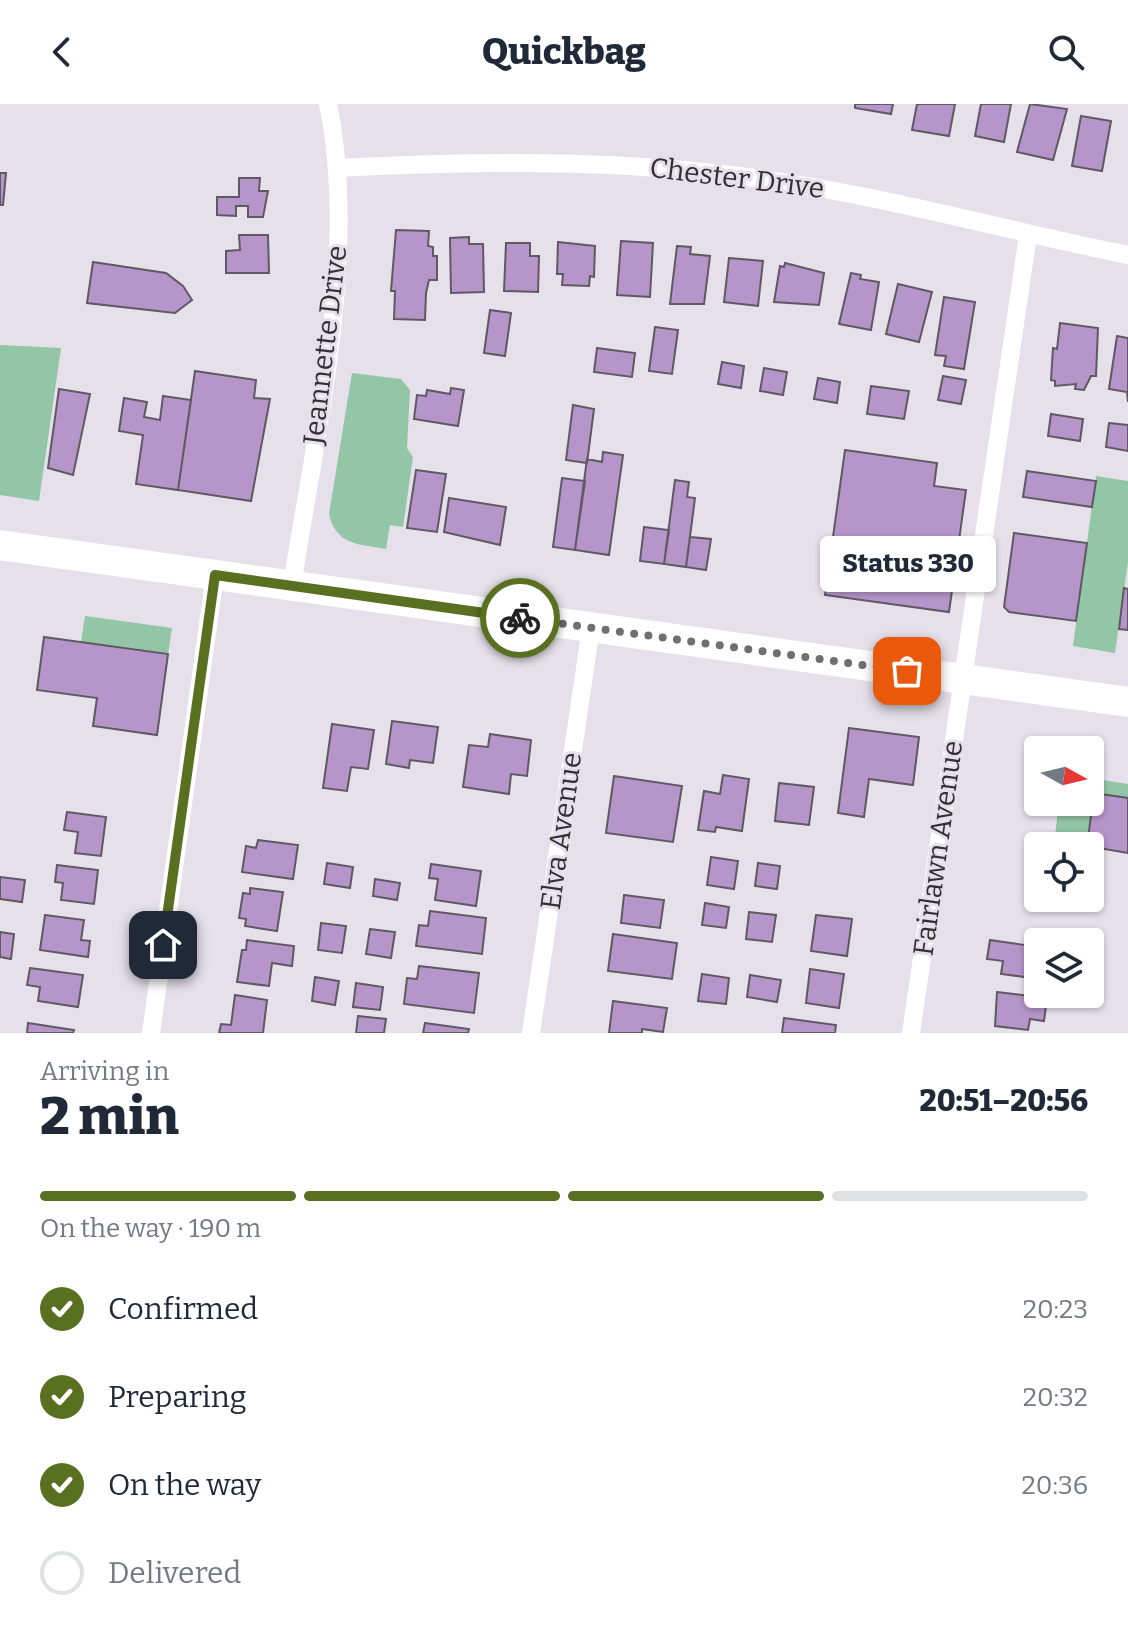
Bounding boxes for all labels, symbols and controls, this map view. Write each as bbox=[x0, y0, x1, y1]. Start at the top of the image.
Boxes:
icon: back bbox=[40, 30, 84, 74]
text: Quickbag bbox=[482, 30, 646, 74]
icon: search bbox=[1044, 30, 1088, 74]
street label: Chester Drive bbox=[648, 151, 826, 205]
street label: Jeannette Drive bbox=[296, 244, 354, 447]
callout: Status 330 bbox=[819, 535, 995, 591]
text: Status 330 bbox=[842, 548, 974, 579]
courier bbox=[480, 578, 560, 658]
icon: bike bbox=[498, 596, 542, 640]
pin bbox=[873, 637, 941, 705]
icon: bag bbox=[885, 649, 929, 693]
north arrow bbox=[1024, 736, 1104, 816]
map controls bbox=[1024, 736, 1104, 1008]
street label: Fairlawn Avenue bbox=[907, 738, 969, 958]
street label: Elva Avenue bbox=[534, 750, 588, 912]
button: locate bbox=[1024, 832, 1104, 912]
pin bbox=[129, 911, 197, 979]
icon: home bbox=[141, 923, 185, 967]
button: layers bbox=[1024, 928, 1104, 1008]
text: Arriving in bbox=[40, 1056, 169, 1087]
text: 20:51–20:56 bbox=[919, 1083, 1088, 1119]
text: 2 min bbox=[40, 1085, 179, 1148]
text: On the way · 190 m bbox=[40, 1213, 261, 1244]
icon: check bbox=[40, 1287, 84, 1331]
text: Confirmed bbox=[108, 1291, 258, 1327]
text: 20:23 bbox=[1023, 1294, 1088, 1325]
icon: check bbox=[40, 1375, 84, 1419]
text: Preparing bbox=[108, 1379, 246, 1415]
text: 20:32 bbox=[1023, 1382, 1088, 1413]
icon: check bbox=[40, 1463, 84, 1507]
text: On the way bbox=[108, 1467, 261, 1503]
text: 20:36 bbox=[1022, 1470, 1088, 1501]
text: Delivered bbox=[108, 1555, 241, 1591]

